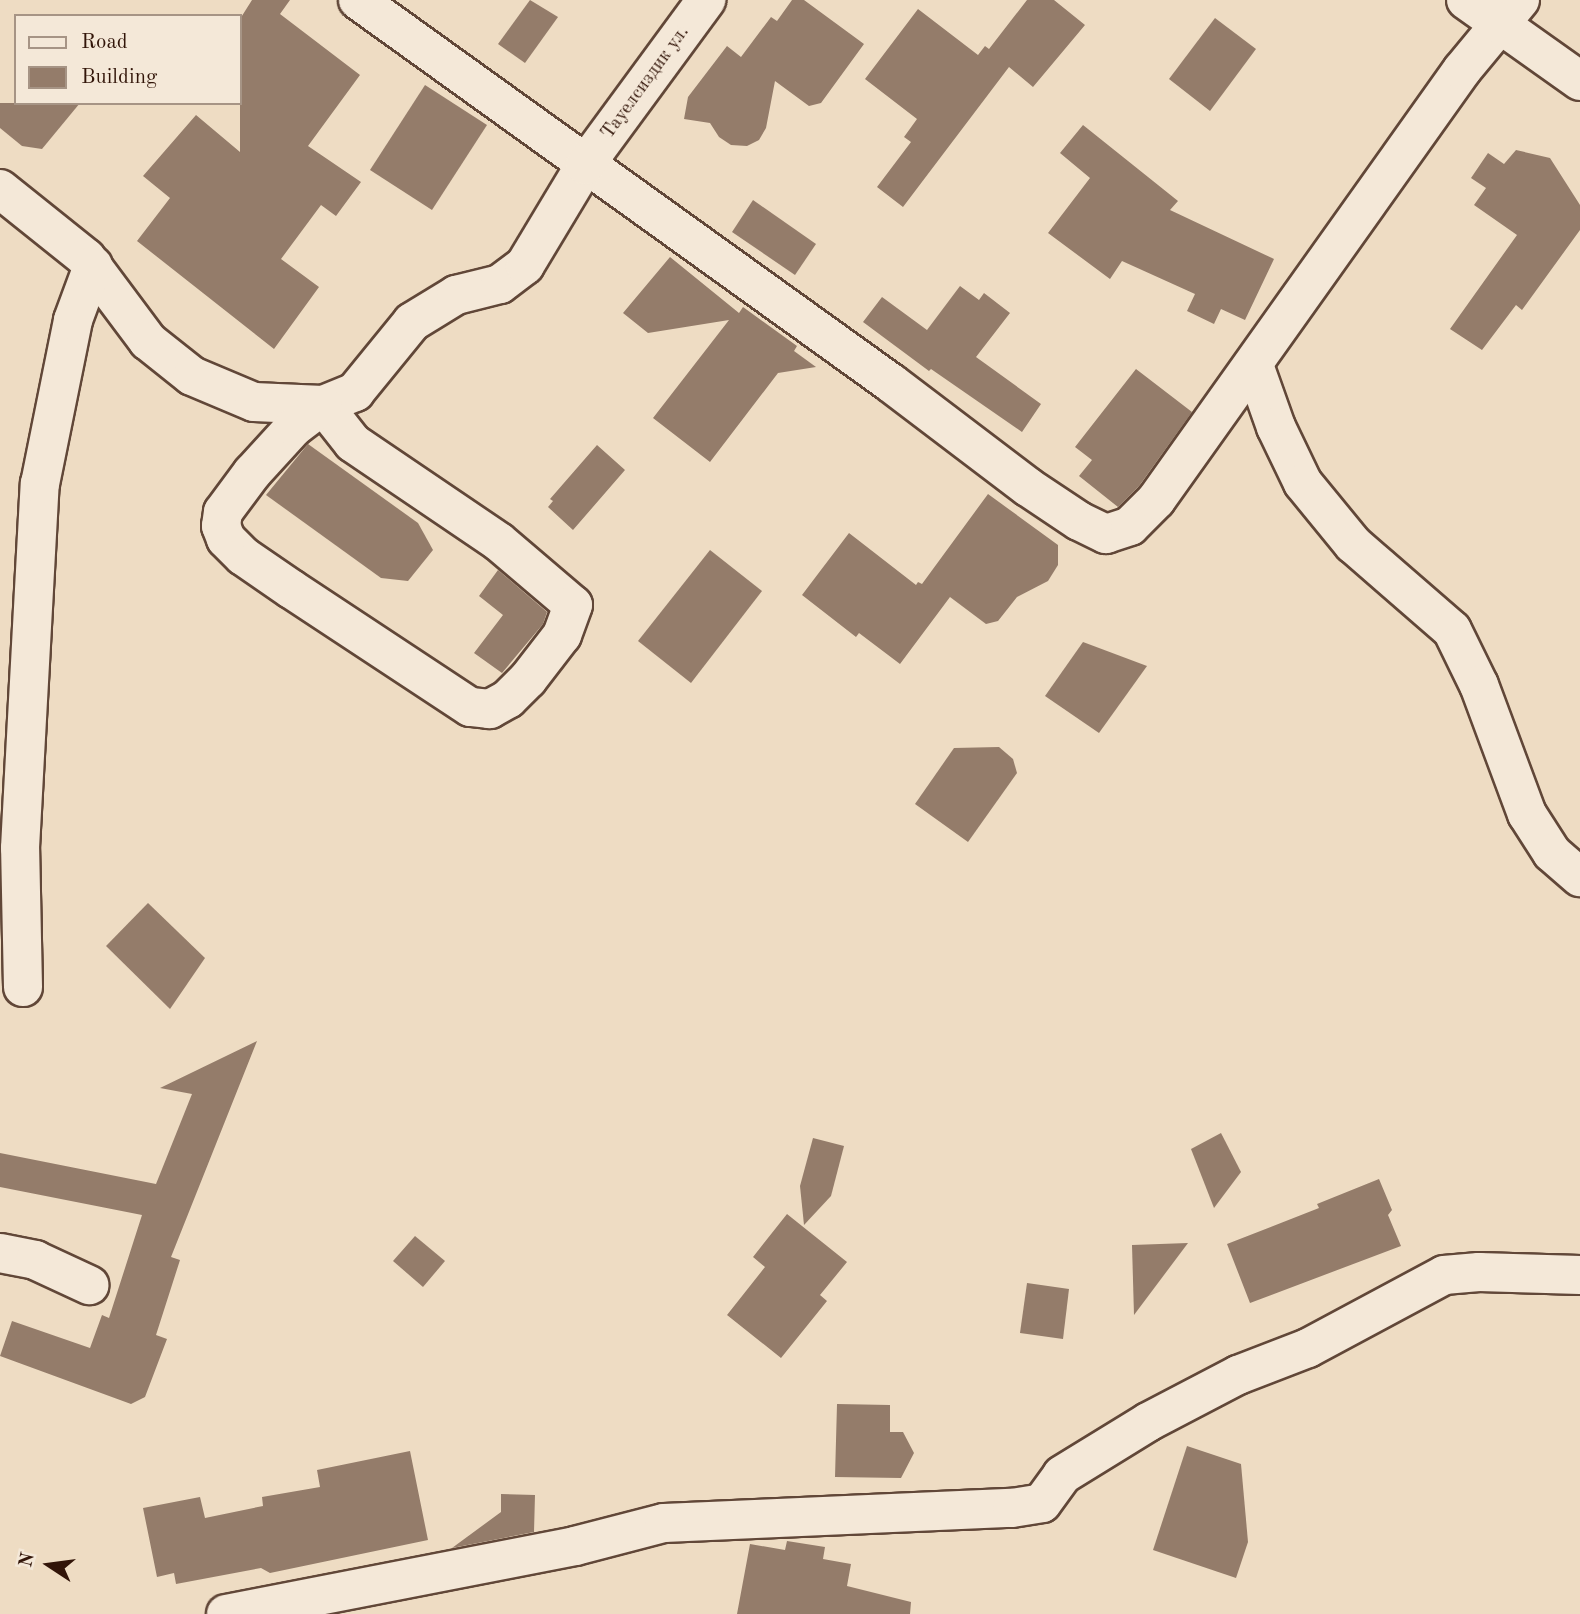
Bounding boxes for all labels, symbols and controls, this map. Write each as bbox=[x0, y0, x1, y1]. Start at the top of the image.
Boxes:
legend bbox=[14, 14, 242, 105]
street label: Тауелсиздик ул. bbox=[597, 22, 695, 144]
text: Road bbox=[81, 32, 128, 53]
text: Building bbox=[81, 67, 157, 88]
north arrow bbox=[14, 1530, 84, 1600]
text: N bbox=[17, 1551, 39, 1569]

